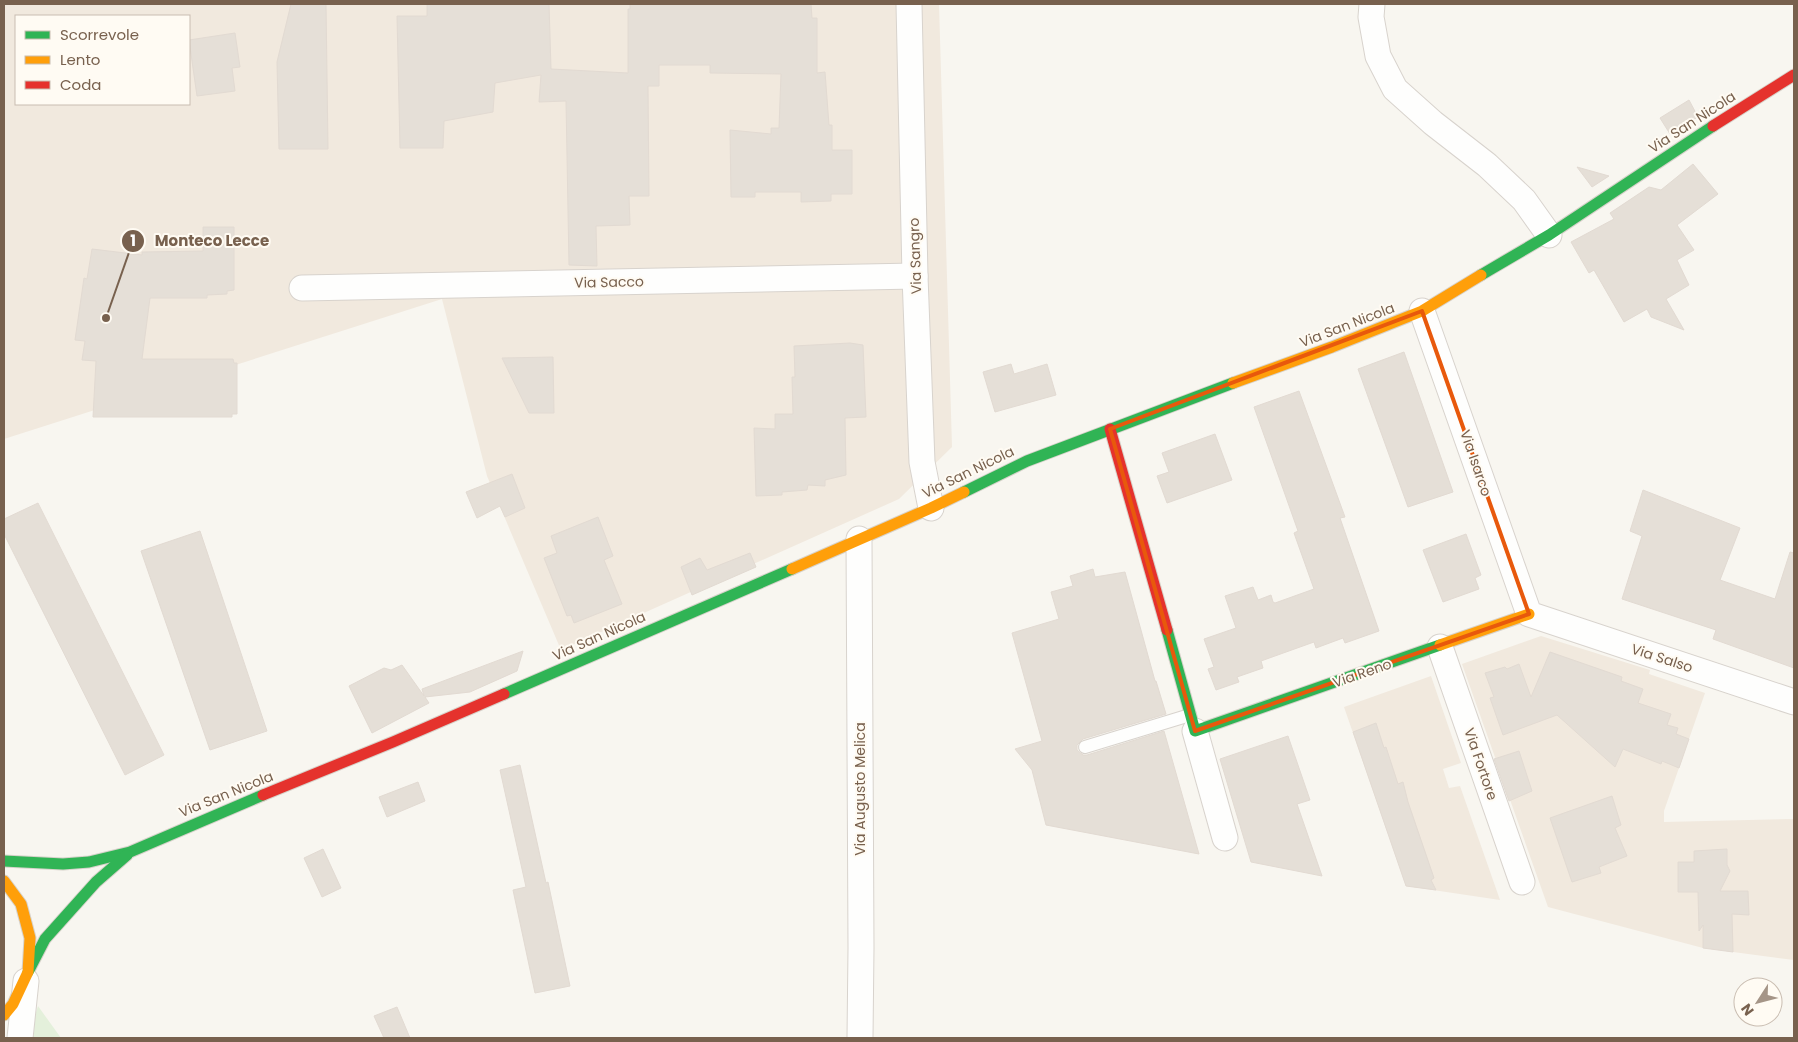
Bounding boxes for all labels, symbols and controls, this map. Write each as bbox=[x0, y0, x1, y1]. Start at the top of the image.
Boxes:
legend bbox=[15, 15, 190, 105]
text: Scorrevole bbox=[60, 24, 139, 45]
text: Lento bbox=[60, 49, 100, 70]
text: Coda bbox=[60, 74, 101, 95]
street label: Via San Nicola bbox=[1645, 86, 1739, 158]
street label: Via Sangro bbox=[904, 217, 926, 295]
callout: Monteco Lecce bbox=[120, 226, 279, 256]
text: 1 bbox=[130, 230, 136, 251]
text: Monteco Lecce bbox=[155, 230, 269, 251]
street label: Via Sacco bbox=[574, 271, 644, 293]
street label: Via San Nicola bbox=[1297, 298, 1397, 352]
street label: Via Isarco bbox=[1455, 427, 1497, 499]
street label: Via San Nicola bbox=[919, 441, 1017, 503]
street label: Via San Nicola bbox=[549, 606, 649, 666]
street label: Via Salso bbox=[1629, 639, 1695, 677]
street label: Via Reno bbox=[1330, 654, 1394, 692]
street label: Via Augusto Melica bbox=[850, 722, 870, 856]
street label: Via Fortore bbox=[1459, 725, 1503, 803]
street label: Via San Nicola bbox=[176, 766, 276, 822]
north arrow bbox=[1733, 977, 1783, 1027]
text: N bbox=[1736, 1000, 1759, 1020]

